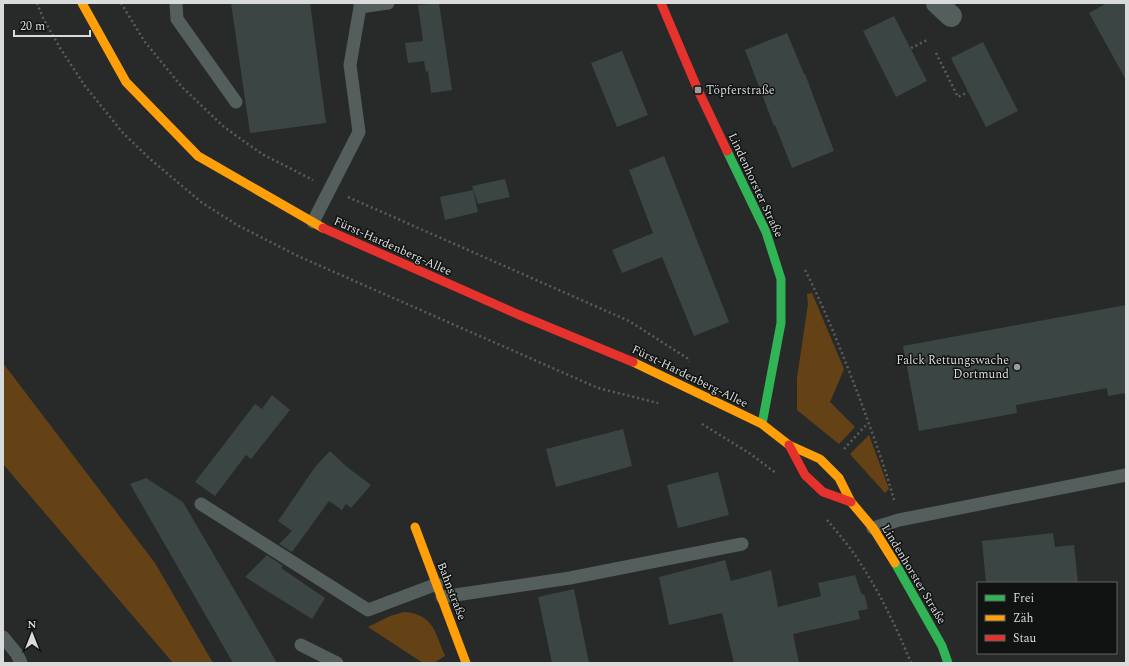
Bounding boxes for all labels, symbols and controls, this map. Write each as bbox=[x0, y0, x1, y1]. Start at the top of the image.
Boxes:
scale bar bbox=[14, 12, 90, 38]
text: 20 m bbox=[20, 17, 45, 36]
place label: Töpferstraße bbox=[706, 81, 775, 100]
marker: Töpferstraße bbox=[693, 85, 703, 95]
street label: Lindenhorster Straße bbox=[723, 130, 788, 241]
street label: Fürst-Hardenberg-Allee bbox=[331, 212, 455, 281]
street label: Fürst-Hardenberg-Allee bbox=[628, 340, 751, 413]
place label: Falck Rettungswache Dortmund bbox=[896, 351, 1009, 384]
marker: Falck Rettungswache Dortmund bbox=[1012, 362, 1022, 372]
street label: Lindenhorster Straße bbox=[876, 521, 951, 628]
street label: Bahnstraße bbox=[432, 559, 471, 623]
legend bbox=[977, 582, 1117, 654]
text: Frei bbox=[1013, 589, 1035, 608]
text: Zäh bbox=[1013, 609, 1034, 628]
north arrow bbox=[12, 614, 52, 654]
text: N bbox=[28, 616, 37, 633]
text: Stau bbox=[1013, 629, 1037, 648]

